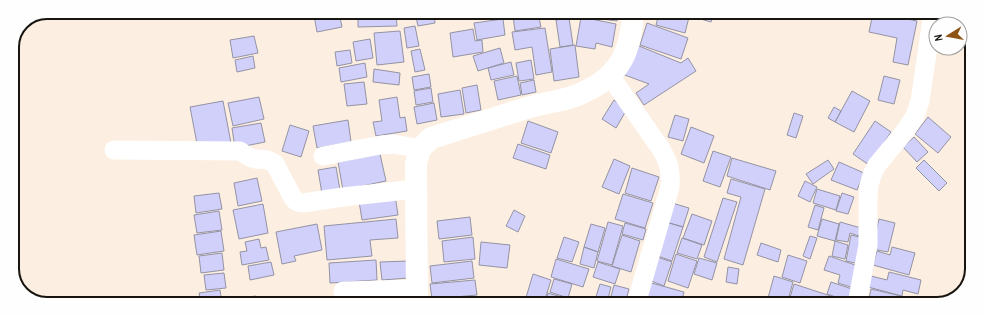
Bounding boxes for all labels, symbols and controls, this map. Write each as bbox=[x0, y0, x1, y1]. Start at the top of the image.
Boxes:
north arrow bbox=[928, 16, 968, 56]
text: N bbox=[931, 33, 946, 42]

